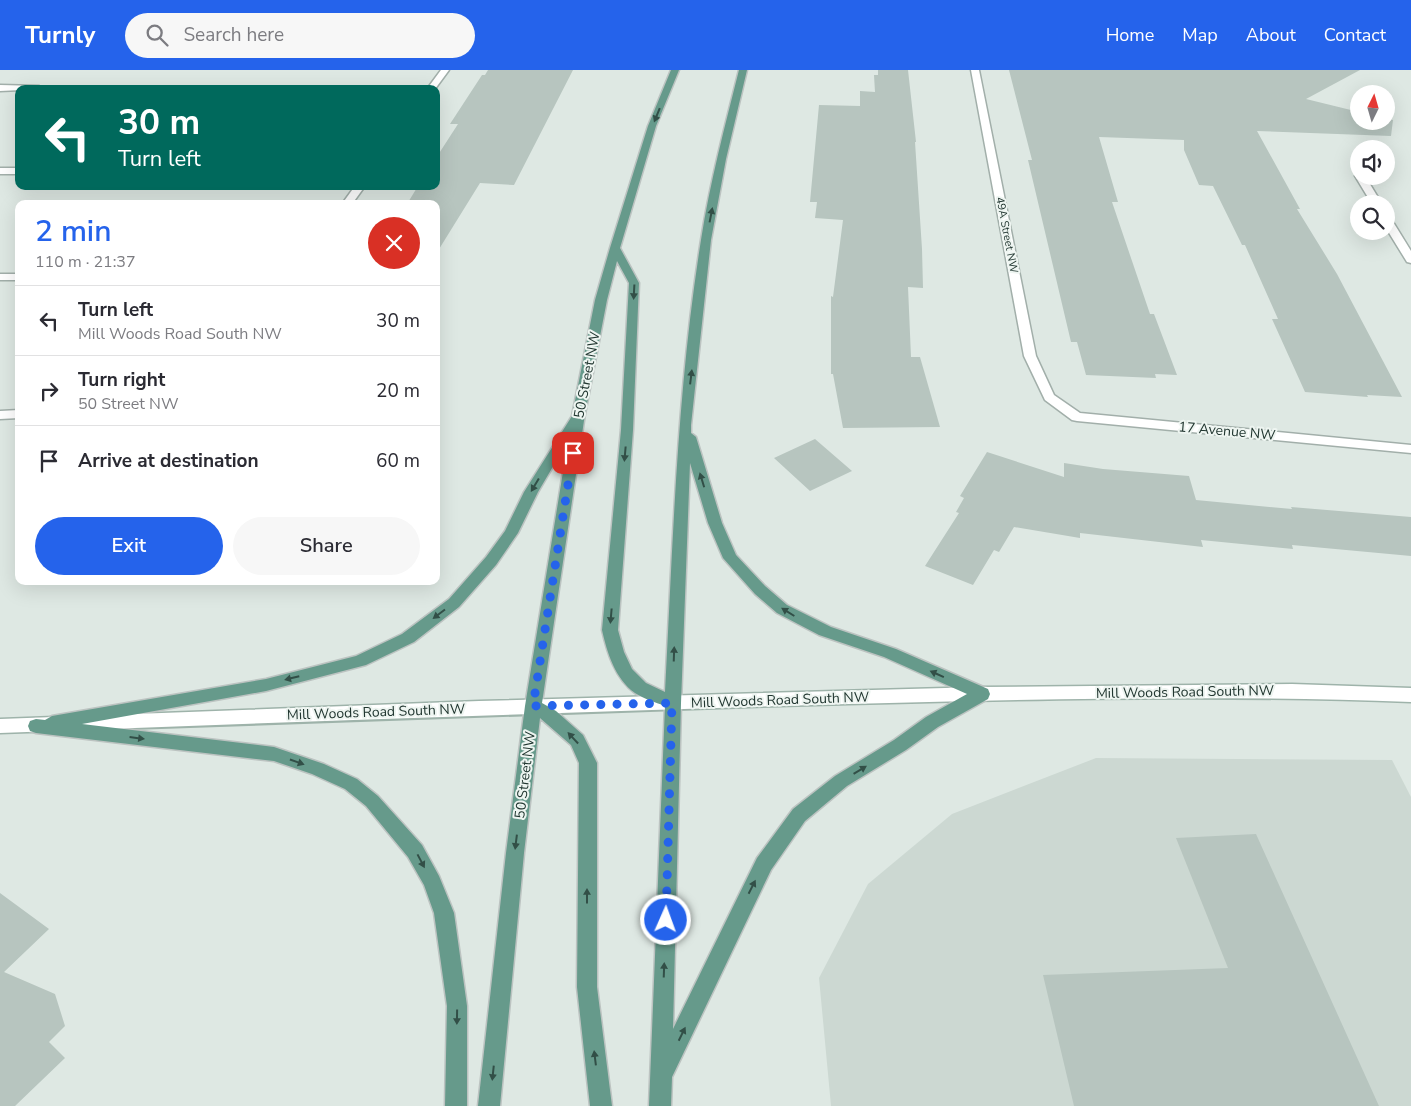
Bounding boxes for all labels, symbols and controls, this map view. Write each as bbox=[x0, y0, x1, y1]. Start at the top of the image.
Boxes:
search box bbox=[125, 13, 475, 58]
text: Turnly bbox=[25, 19, 95, 51]
icon: search bbox=[143, 21, 171, 49]
text: Search here bbox=[183, 22, 284, 48]
text: Home bbox=[1106, 23, 1154, 47]
text: Map bbox=[1182, 23, 1218, 47]
text: About bbox=[1246, 23, 1296, 47]
text: Contact bbox=[1324, 23, 1386, 47]
north arrow bbox=[1350, 85, 1395, 130]
map controls bbox=[1350, 85, 1395, 240]
text: 30 m bbox=[118, 99, 200, 146]
icon: left bbox=[35, 105, 100, 170]
one-way arrow bbox=[652, 108, 660, 122]
button: sound bbox=[1350, 140, 1395, 185]
text: Turn left bbox=[118, 144, 201, 174]
button: search bbox=[1350, 195, 1395, 240]
street label: 49A Street NW bbox=[992, 196, 1022, 274]
one-way arrow bbox=[707, 207, 715, 223]
text: 2 min bbox=[35, 211, 111, 252]
button: close bbox=[368, 217, 420, 269]
text: 110 m · 21:37 bbox=[35, 251, 136, 273]
one-way arrow bbox=[630, 284, 638, 300]
text: Turn left bbox=[78, 297, 153, 323]
icon: left bbox=[35, 307, 63, 335]
text: 30 m bbox=[376, 308, 420, 334]
text: Mill Woods Road South NW bbox=[78, 323, 282, 345]
street label: 50 Street NW bbox=[569, 329, 605, 420]
text: Turn right bbox=[78, 367, 165, 393]
one-way arrow bbox=[687, 368, 695, 384]
icon: right bbox=[35, 377, 63, 405]
text: 20 m bbox=[376, 378, 420, 404]
text: 50 Street NW bbox=[78, 393, 179, 415]
street label: 17 Avenue NW bbox=[1178, 417, 1277, 445]
pin bbox=[552, 432, 594, 474]
icon: arrive bbox=[559, 439, 587, 467]
one-way arrow bbox=[621, 446, 629, 462]
icon: arrive bbox=[35, 447, 63, 475]
text: Arrive at destination bbox=[78, 448, 259, 474]
text: 60 m bbox=[376, 448, 420, 474]
one-way arrow bbox=[697, 472, 705, 487]
one-way arrow bbox=[531, 479, 540, 492]
button: Exit bbox=[35, 517, 223, 575]
button: Share bbox=[233, 517, 420, 575]
one-way arrow bbox=[781, 607, 794, 616]
one-way arrow bbox=[607, 608, 615, 624]
one-way arrow bbox=[433, 609, 446, 620]
one-way arrow bbox=[671, 646, 679, 662]
one-way arrow bbox=[930, 670, 944, 678]
one-way arrow bbox=[285, 674, 300, 682]
street label: Mill Woods Road South NW bbox=[1096, 681, 1275, 703]
street label: Mill Woods Road South NW bbox=[691, 687, 870, 713]
street label: Mill Woods Road South NW bbox=[287, 699, 466, 725]
street label: 50 Street NW bbox=[510, 730, 540, 820]
one-way arrow bbox=[567, 732, 579, 744]
one-way arrow bbox=[129, 734, 145, 742]
one-way arrow bbox=[290, 758, 305, 766]
one-way arrow bbox=[854, 765, 867, 774]
one-way arrow bbox=[512, 834, 520, 850]
one-way arrow bbox=[416, 854, 425, 867]
one-way arrow bbox=[748, 880, 756, 895]
one-way arrow bbox=[583, 887, 591, 903]
position arrow bbox=[639, 893, 691, 945]
one-way arrow bbox=[660, 962, 668, 978]
one-way arrow bbox=[453, 1009, 461, 1025]
one-way arrow bbox=[678, 1027, 686, 1041]
one-way arrow bbox=[591, 1049, 599, 1065]
one-way arrow bbox=[488, 1065, 496, 1081]

